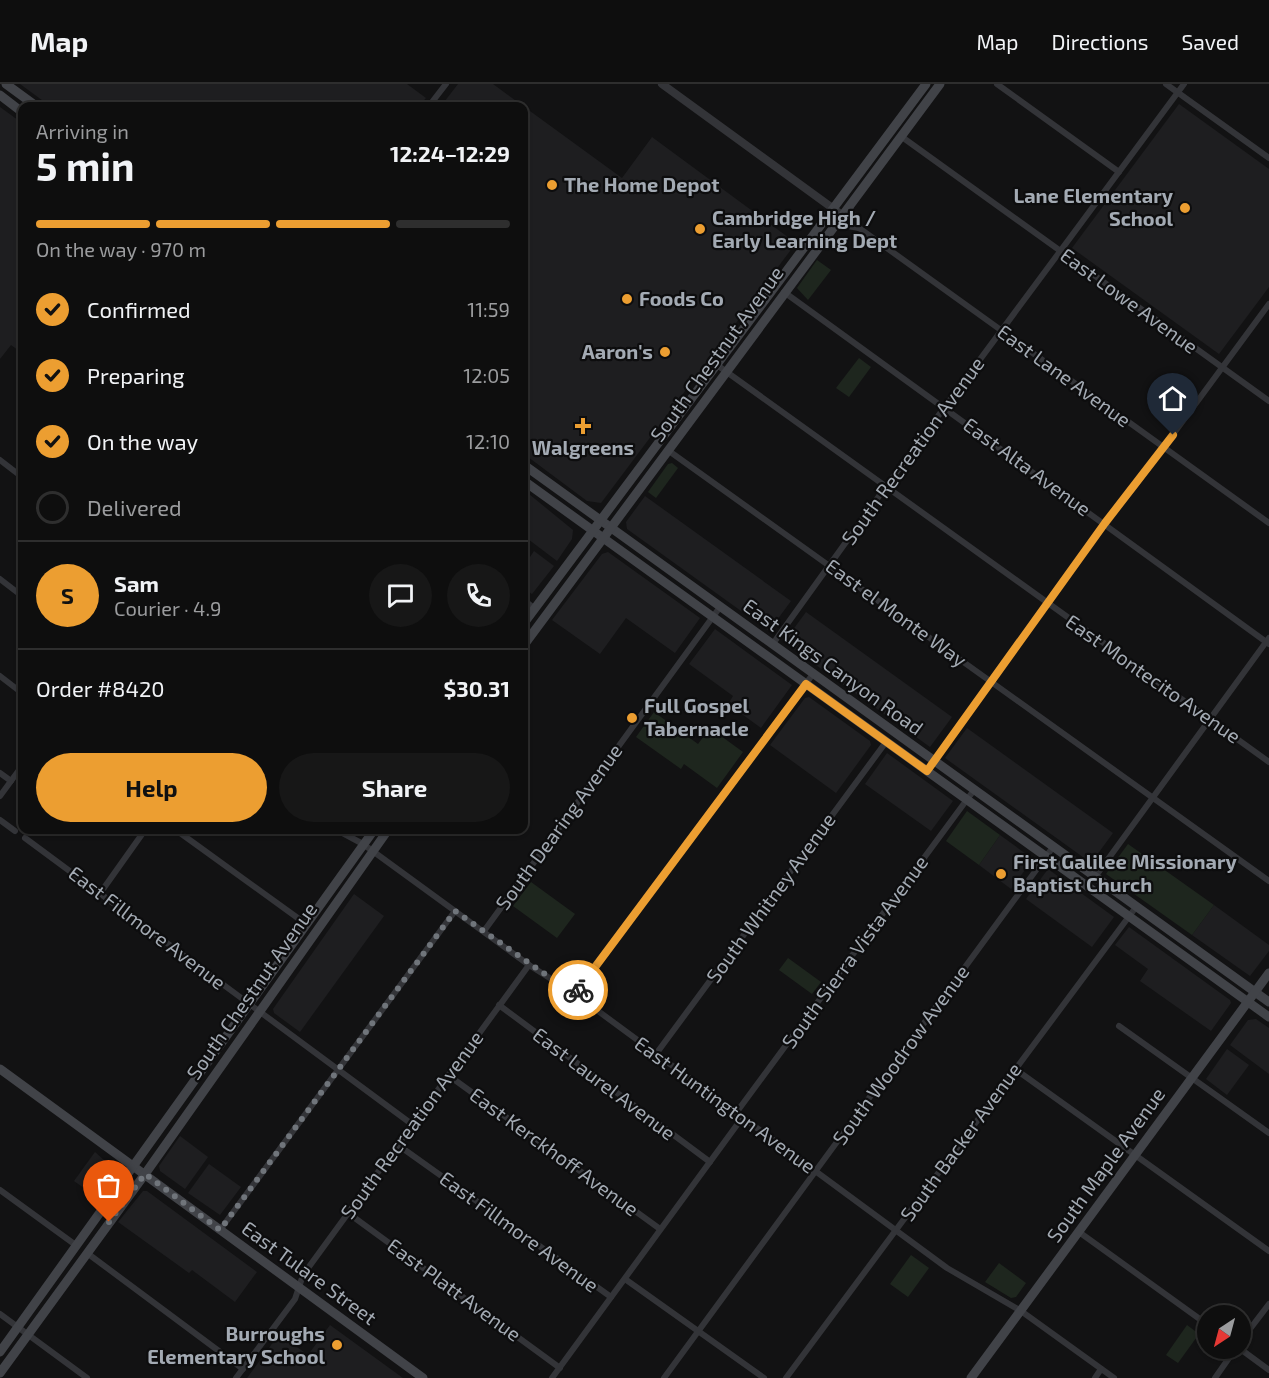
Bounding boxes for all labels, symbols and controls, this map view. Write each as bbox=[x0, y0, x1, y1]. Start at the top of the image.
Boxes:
text: Map bbox=[30, 24, 88, 58]
text: Map bbox=[976, 29, 1019, 54]
text: Directions bbox=[1052, 29, 1148, 54]
text: Saved bbox=[1181, 29, 1239, 54]
text: Arriving in bbox=[36, 119, 129, 143]
text: 12:24–12:29 bbox=[390, 140, 510, 166]
text: 5 min bbox=[36, 142, 135, 189]
place label: The Home Depot bbox=[564, 172, 719, 196]
marker: The Home Depot bbox=[545, 178, 559, 192]
place label: Lane Elementary School bbox=[1013, 183, 1174, 230]
marker: Lane Elementary School bbox=[1178, 201, 1192, 215]
place label: Cambridge High / Early Learning Dept bbox=[712, 205, 897, 253]
marker: Cambridge High / Early Learning Dept bbox=[693, 222, 707, 236]
text: On the way · 970 m bbox=[36, 237, 206, 261]
street label: East Lowe Avenue bbox=[1056, 242, 1203, 358]
street label: South Chestnut Avenue bbox=[645, 261, 788, 446]
place label: Foods Co bbox=[639, 286, 724, 310]
marker: Foods Co bbox=[620, 292, 634, 306]
icon: check bbox=[36, 293, 69, 326]
text: Confirmed bbox=[87, 296, 191, 322]
text: 11:59 bbox=[467, 297, 510, 321]
street label: East Lane Avenue bbox=[993, 319, 1136, 432]
place label: Aaron's bbox=[582, 339, 653, 363]
marker: Aaron's bbox=[658, 345, 672, 359]
street label: South Recreation Avenue bbox=[836, 352, 988, 549]
icon: check bbox=[36, 359, 69, 392]
text: Preparing bbox=[87, 362, 185, 388]
text: 12:05 bbox=[463, 363, 510, 387]
pin bbox=[1147, 373, 1198, 435]
icon: home bbox=[1156, 382, 1189, 415]
street label: East Alta Avenue bbox=[959, 412, 1096, 521]
marker: Walgreens bbox=[576, 419, 590, 433]
icon: check bbox=[36, 425, 69, 458]
text: On the way bbox=[87, 428, 198, 454]
text: 12:10 bbox=[466, 429, 510, 453]
place label: Walgreens bbox=[532, 435, 634, 459]
text: Delivered bbox=[87, 494, 182, 520]
street label: East el Monte Way bbox=[821, 553, 972, 672]
button: chat bbox=[369, 564, 432, 627]
button: phone bbox=[447, 564, 510, 627]
text: Sam bbox=[114, 570, 159, 596]
text: S bbox=[61, 582, 74, 608]
street label: East Kings Canyon Road bbox=[739, 593, 928, 740]
text: Courier · 4.9 bbox=[114, 596, 221, 620]
street label: East Montecito Avenue bbox=[1061, 609, 1246, 748]
text: Order #8420 bbox=[36, 675, 165, 701]
text: $30.31 bbox=[444, 675, 510, 701]
place label: Full Gospel Tabernacle bbox=[644, 693, 749, 740]
marker: Full Gospel Tabernacle bbox=[625, 711, 639, 725]
street label: South Dearing Avenue bbox=[490, 739, 627, 914]
button: Help bbox=[36, 753, 267, 822]
button: Share bbox=[279, 753, 510, 822]
street label: South Whitney Avenue bbox=[701, 808, 840, 987]
place label: First Galilee Missionary Baptist Church bbox=[1013, 849, 1238, 896]
street label: South Sierra Vista Avenue bbox=[776, 850, 932, 1053]
street label: East Fillmore Avenue bbox=[64, 860, 231, 994]
marker: First Galilee Missionary Baptist Church bbox=[994, 867, 1008, 881]
street label: South Chestnut Avenue bbox=[181, 897, 321, 1084]
courier bbox=[548, 960, 608, 1020]
street label: South Woodrow Avenue bbox=[827, 960, 973, 1149]
icon: bike bbox=[562, 974, 595, 1007]
street label: East Laurel Avenue bbox=[529, 1022, 681, 1145]
street label: South Recreation Avenue bbox=[335, 1026, 487, 1223]
street label: East Huntington Avenue bbox=[630, 1030, 821, 1178]
street label: South Backer Avenue bbox=[895, 1057, 1026, 1225]
street label: East Kerckhoff Avenue bbox=[466, 1082, 644, 1220]
street label: South Maple Avenue bbox=[1041, 1082, 1169, 1246]
pin bbox=[83, 1160, 134, 1222]
street label: East Fillmore Avenue bbox=[436, 1166, 604, 1297]
icon: bag bbox=[92, 1169, 125, 1202]
street label: East Tulare Street bbox=[238, 1215, 382, 1329]
street label: East Platt Avenue bbox=[383, 1233, 526, 1346]
north arrow bbox=[1197, 1305, 1251, 1359]
map controls bbox=[1197, 1305, 1251, 1359]
place label: Burroughs Elementary School bbox=[147, 1321, 325, 1369]
marker: Burroughs Elementary School bbox=[330, 1338, 344, 1352]

